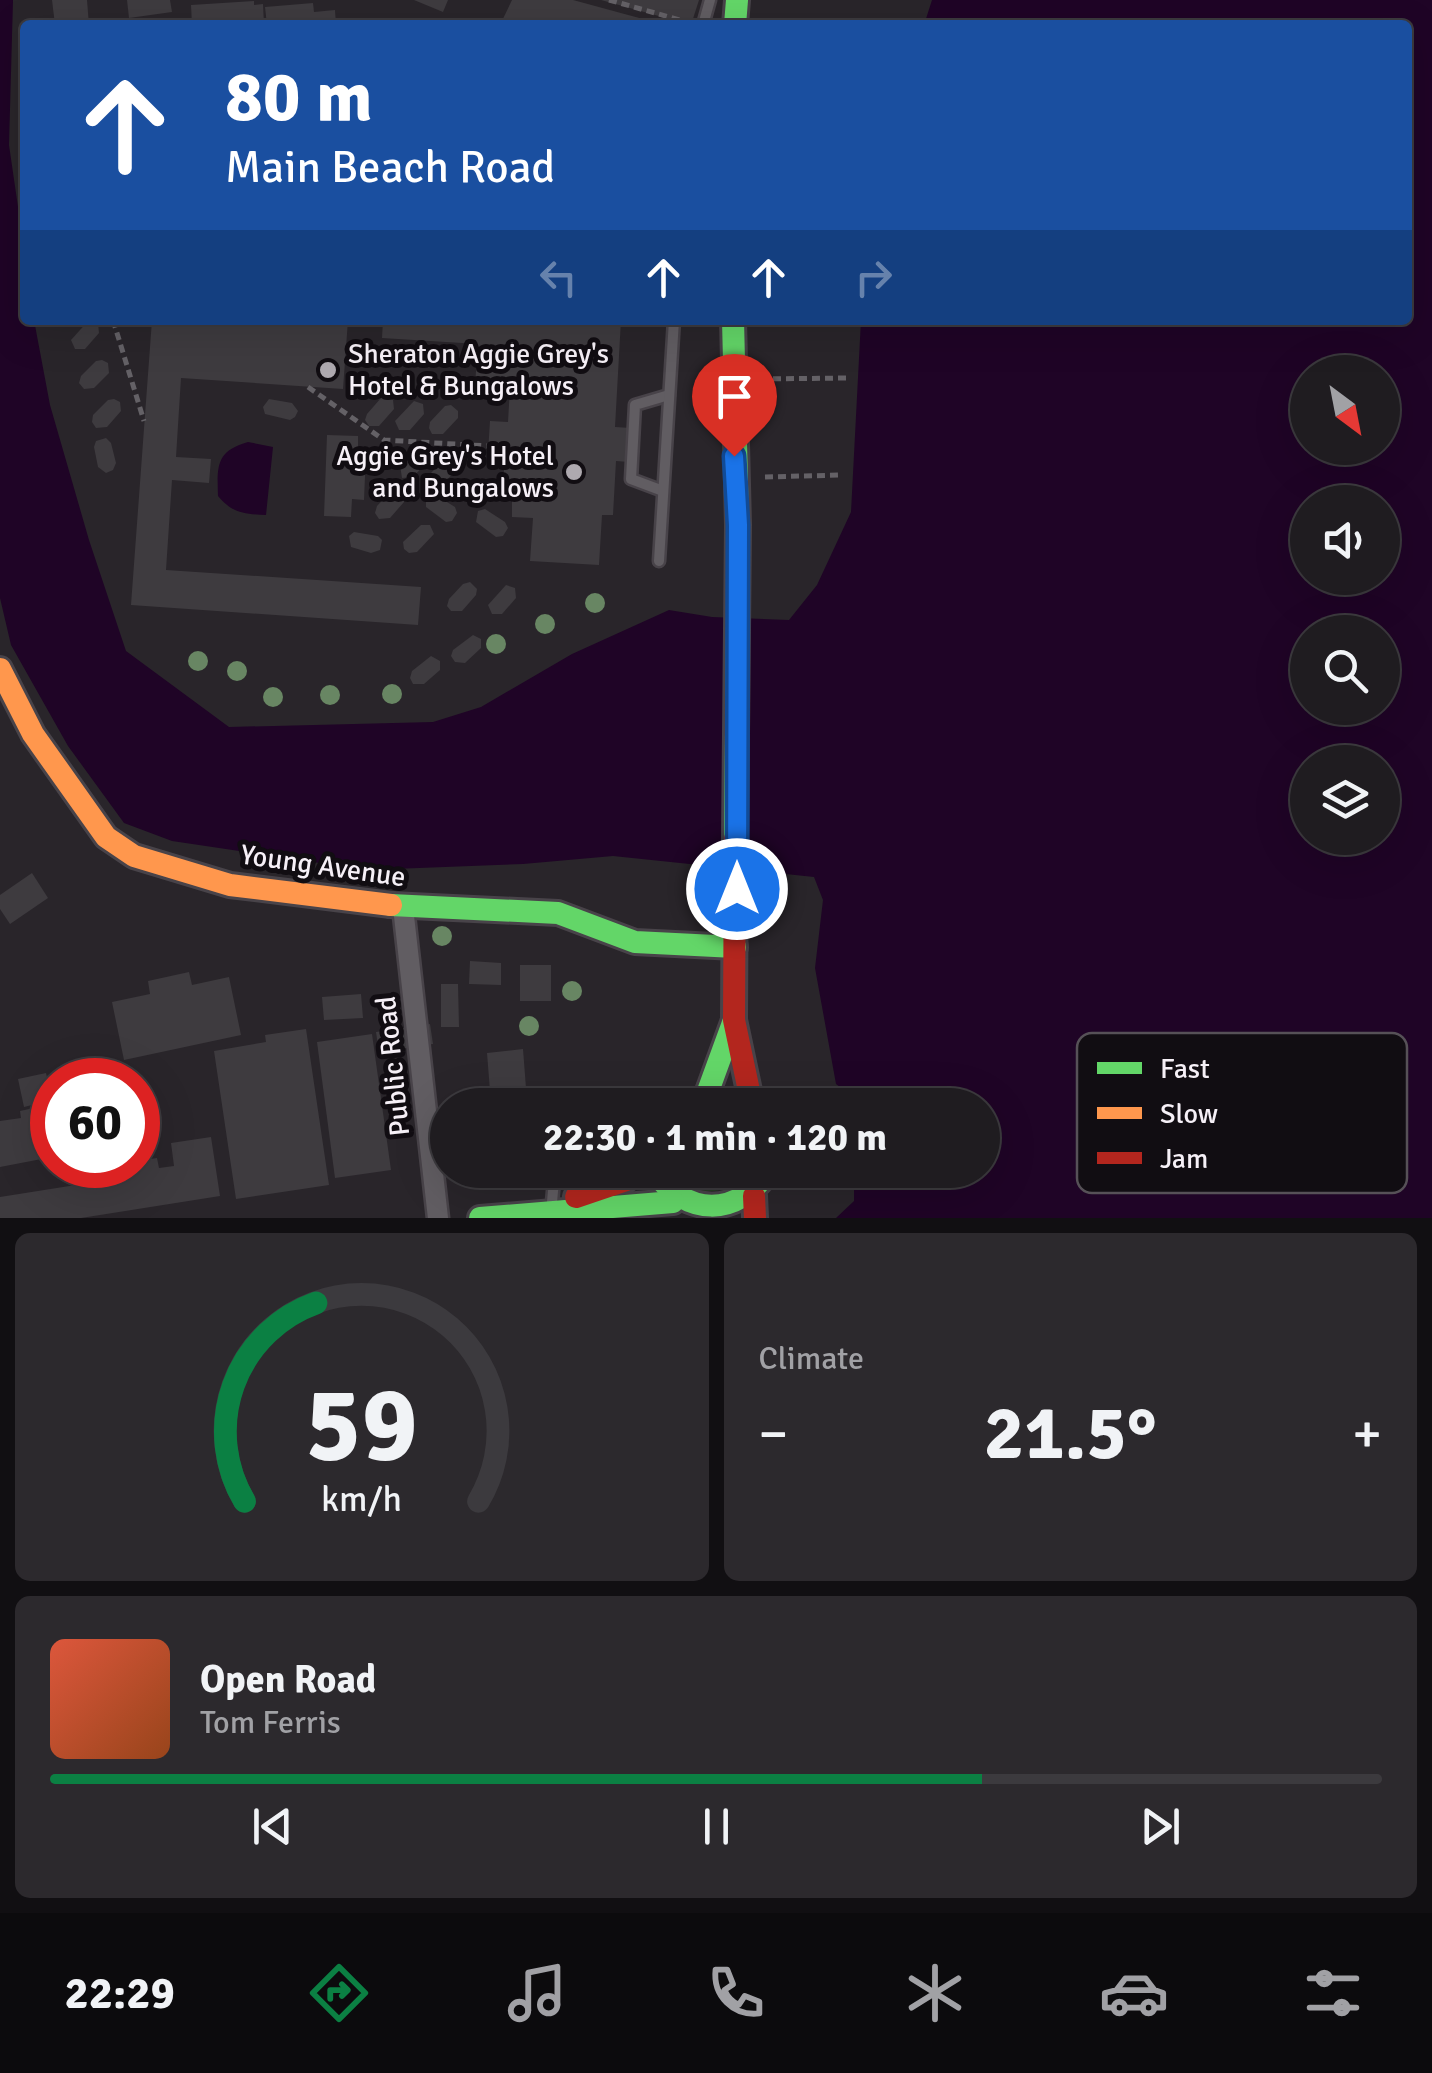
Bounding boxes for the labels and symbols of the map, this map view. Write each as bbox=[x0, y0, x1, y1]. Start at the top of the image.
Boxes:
place label: Sheraton Aggie Grey's Hotel & Bungalows bbox=[348, 337, 609, 403]
pin bbox=[692, 354, 777, 457]
north arrow bbox=[1290, 355, 1400, 465]
marker: Sheraton Aggie Grey's Hotel & Bungalows bbox=[317, 359, 339, 381]
place label: Aggie Grey's Hotel and Bungalows bbox=[336, 439, 554, 505]
marker: Aggie Grey's Hotel and Bungalows bbox=[563, 461, 585, 483]
position arrow bbox=[685, 837, 789, 941]
street label: Young Avenue bbox=[238, 838, 408, 894]
street label: Public Road bbox=[369, 994, 417, 1138]
legend bbox=[1077, 1033, 1407, 1193]
text: Fast bbox=[1160, 1052, 1210, 1086]
speed limit sign: 60 bbox=[30, 1058, 160, 1188]
text: Slow bbox=[1160, 1097, 1218, 1131]
text: Jam bbox=[1160, 1142, 1208, 1176]

